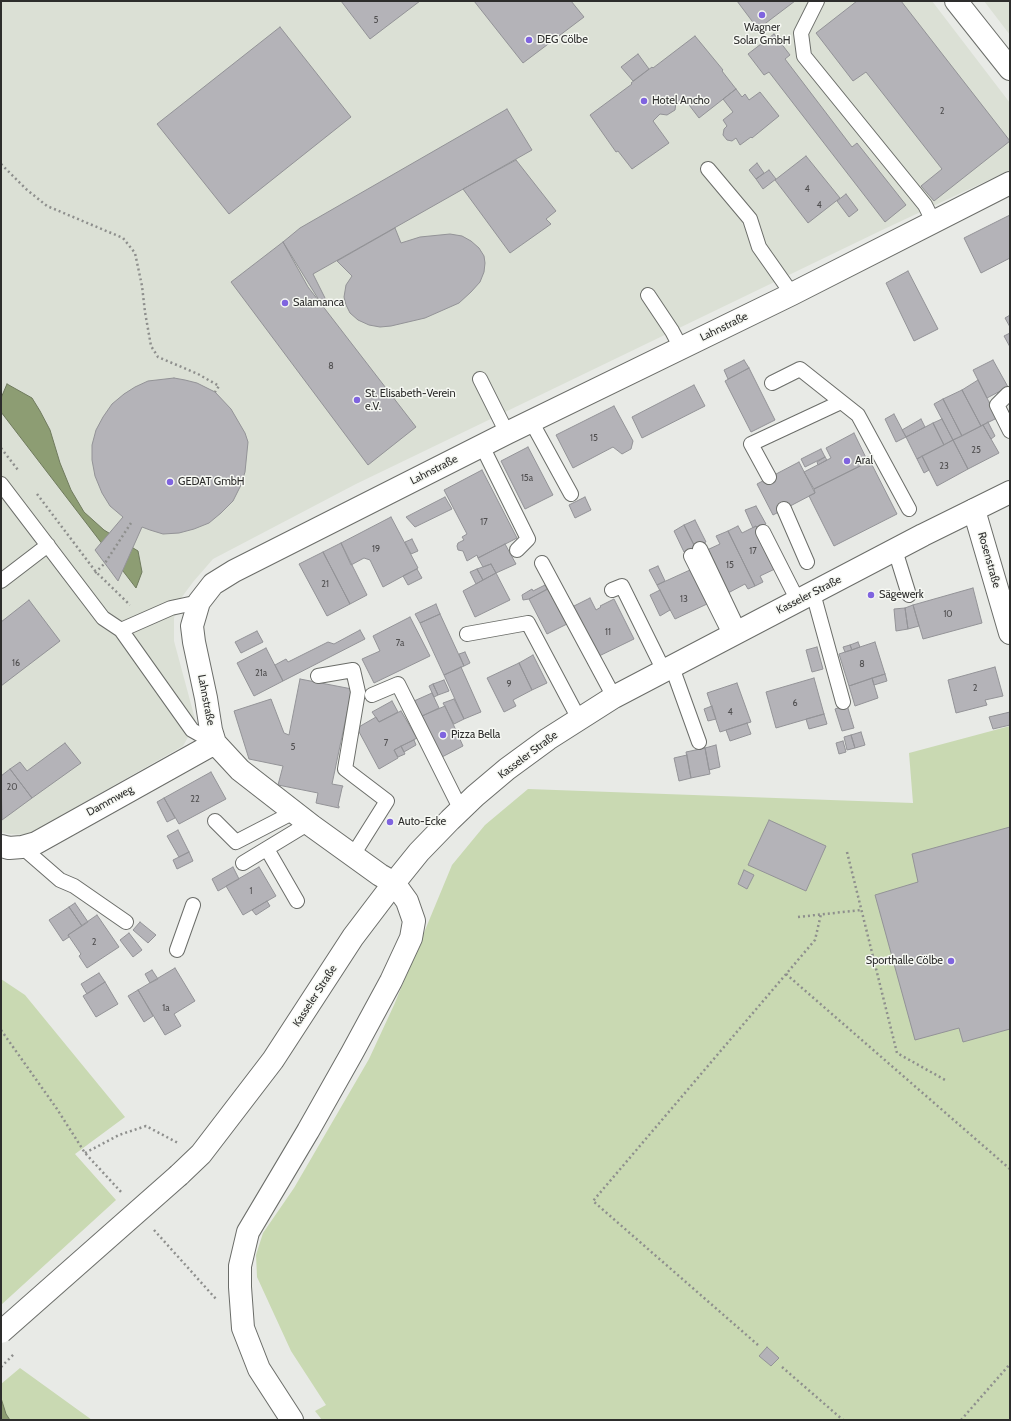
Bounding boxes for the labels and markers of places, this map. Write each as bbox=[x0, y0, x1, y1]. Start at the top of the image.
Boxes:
marker: Wagner Solar GmbH bbox=[757, 10, 767, 20]
place label: Wagner Solar GmbH bbox=[734, 21, 790, 47]
place label: DEG Cölbe bbox=[537, 33, 588, 47]
marker: DEG Cölbe bbox=[524, 35, 534, 45]
place label: Hotel Ancho bbox=[652, 94, 710, 108]
marker: Hotel Ancho bbox=[639, 96, 649, 106]
place label: Salamanca bbox=[293, 296, 344, 310]
marker: Salamanca bbox=[280, 298, 290, 308]
place label: St. Elisabeth-Verein e.V. bbox=[365, 387, 456, 413]
marker: St. Elisabeth-Verein e.V. bbox=[352, 395, 362, 405]
place label: Aral bbox=[855, 454, 873, 468]
marker: Aral bbox=[842, 456, 852, 466]
place label: GEDAT GmbH bbox=[178, 475, 245, 489]
marker: GEDAT GmbH bbox=[165, 477, 175, 487]
place label: Sägewerk bbox=[879, 588, 924, 602]
marker: Sägewerk bbox=[866, 590, 876, 600]
place label: Pizza Bella bbox=[451, 728, 500, 742]
marker: Pizza Bella bbox=[438, 730, 448, 740]
place label: Auto-Ecke bbox=[398, 815, 446, 829]
marker: Auto-Ecke bbox=[385, 817, 395, 827]
place label: Sporthalle Cölbe bbox=[866, 954, 943, 968]
marker: Sporthalle Cölbe bbox=[946, 956, 956, 966]

